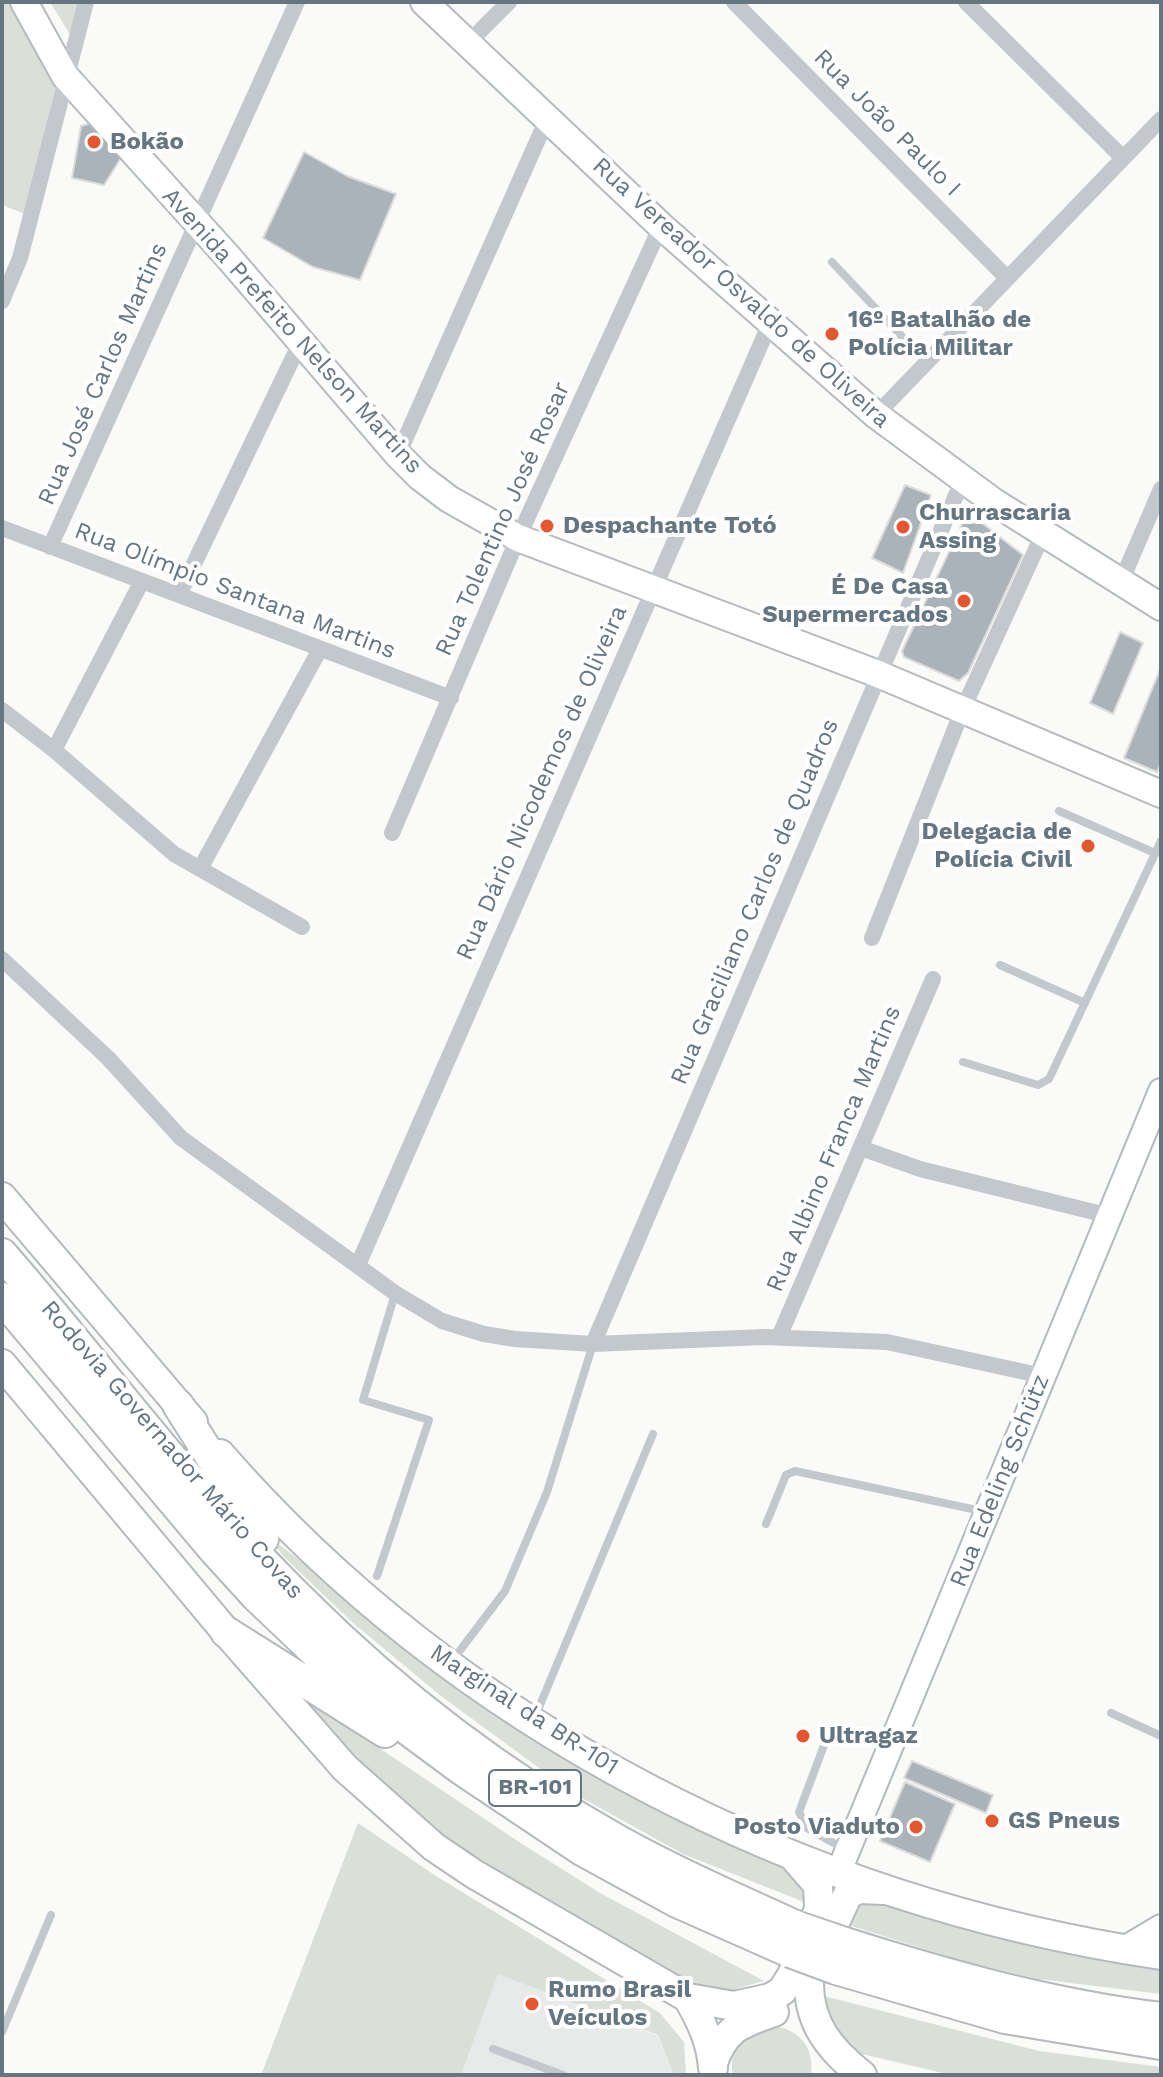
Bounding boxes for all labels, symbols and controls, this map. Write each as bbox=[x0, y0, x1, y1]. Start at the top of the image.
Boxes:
street label: Rua João Paulo I bbox=[807, 43, 967, 203]
place label: Bokão bbox=[110, 128, 184, 156]
marker: Bokão bbox=[85, 133, 103, 151]
street label: Rua Vereador Osvaldo de Oliveira bbox=[586, 152, 896, 434]
street label: Avenida Prefeito Nelson Martins bbox=[156, 182, 428, 480]
street label: Rua José Carlos Martins bbox=[32, 238, 174, 510]
place label: 16º Batalhão de Polícia Militar bbox=[848, 306, 1031, 362]
marker: 16º Batalhão de Polícia Militar bbox=[823, 325, 841, 343]
street label: Rua Tolentino José Rosar bbox=[429, 378, 577, 660]
place label: Churrascaria Assing bbox=[919, 499, 1071, 555]
place label: Despachante Totó bbox=[563, 512, 777, 540]
street label: Rua Olímpio Santana Martins bbox=[70, 516, 400, 666]
marker: Despachante Totó bbox=[538, 517, 556, 535]
marker: Churrascaria Assing bbox=[894, 518, 912, 536]
place label: É De Casa Supermercados bbox=[762, 573, 948, 629]
marker: É De Casa Supermercados bbox=[955, 592, 973, 610]
street label: Rua Dário Nicodemos de Oliveira bbox=[450, 601, 634, 965]
street label: Rua Graciliano Carlos de Quadros bbox=[665, 715, 845, 1089]
place label: Delegacia de Polícia Civil bbox=[922, 818, 1072, 874]
marker: Delegacia de Polícia Civil bbox=[1079, 837, 1097, 855]
street label: Rua Albino Franca Martins bbox=[761, 1002, 907, 1296]
street label: Rodovia Governador Mário Covas bbox=[35, 1295, 309, 1605]
street label: Rua Edeling Schütz bbox=[944, 1370, 1056, 1592]
street label: Marginal da BR-101 bbox=[424, 1638, 624, 1782]
place label: Ultragaz bbox=[819, 1722, 918, 1750]
marker: Ultragaz bbox=[794, 1727, 812, 1745]
road number: BR-101 bbox=[489, 1770, 581, 1806]
place label: GS Pneus bbox=[1008, 1807, 1120, 1835]
marker: GS Pneus bbox=[983, 1812, 1001, 1830]
place label: Posto Viaduto bbox=[733, 1813, 900, 1841]
marker: Posto Viaduto bbox=[907, 1818, 925, 1836]
place label: Rumo Brasil Veículos bbox=[548, 1976, 691, 2032]
marker: Rumo Brasil Veículos bbox=[523, 1995, 541, 2013]

